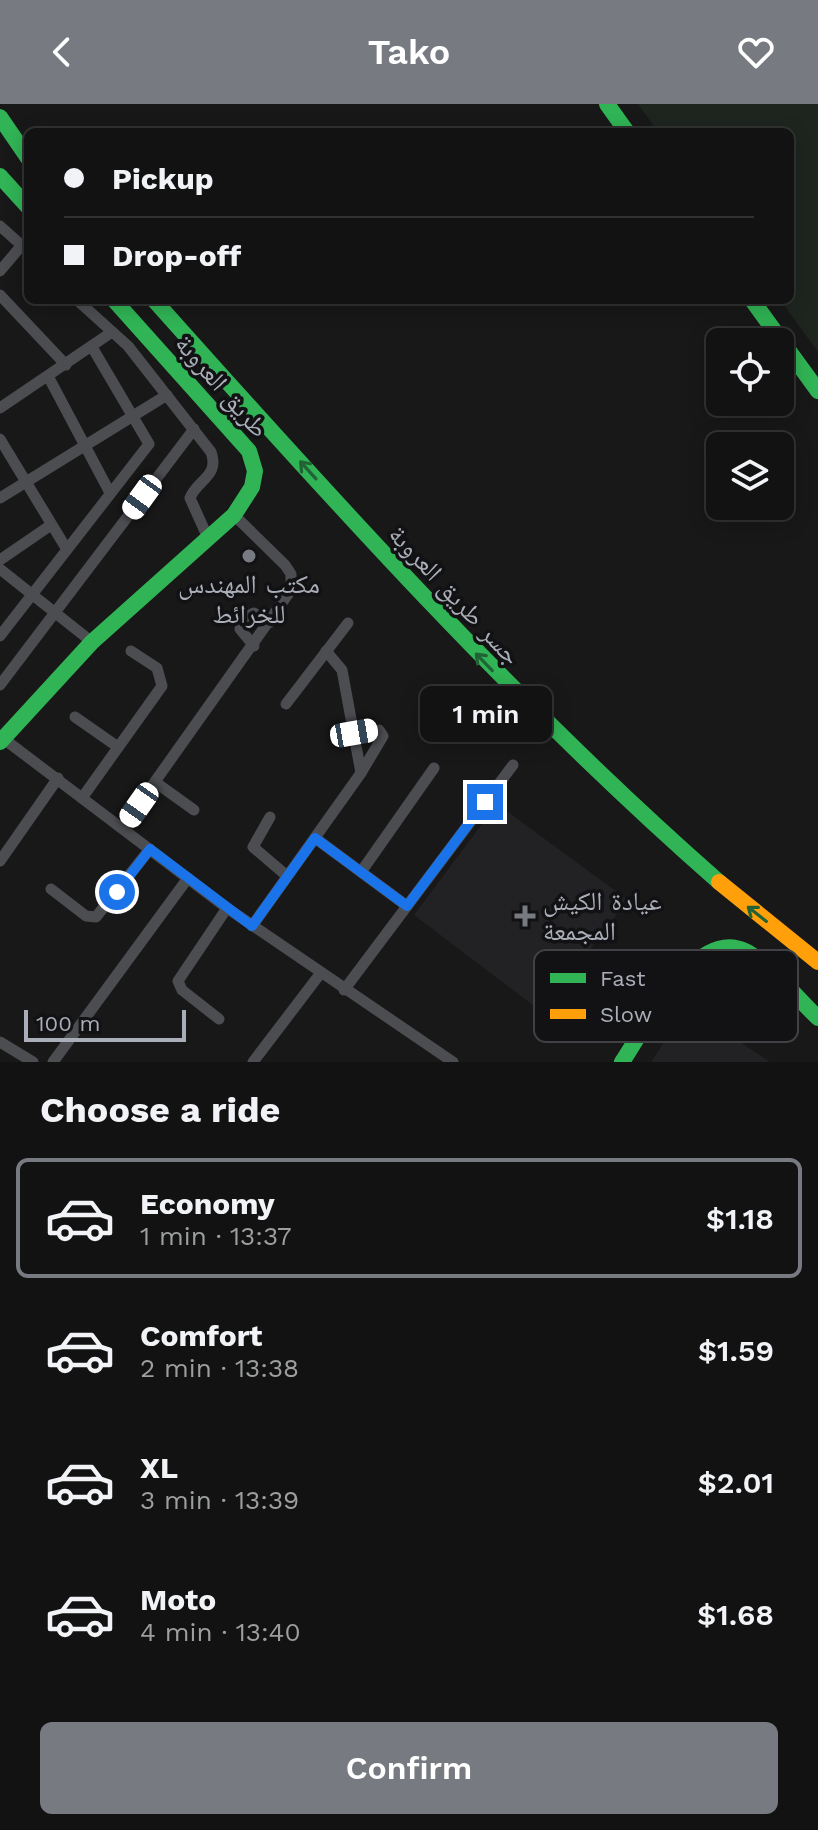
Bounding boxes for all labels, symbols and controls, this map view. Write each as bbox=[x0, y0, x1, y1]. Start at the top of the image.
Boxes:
icon: back bbox=[40, 30, 84, 74]
icon: heart bbox=[734, 30, 778, 74]
text: Tako bbox=[368, 31, 450, 73]
text: Pickup bbox=[112, 161, 214, 196]
text: Drop-off bbox=[112, 238, 241, 273]
map controls bbox=[706, 328, 794, 520]
button: locate bbox=[706, 328, 794, 416]
street label: طريق العروبة bbox=[169, 329, 275, 444]
button: layers bbox=[706, 432, 794, 520]
one-way arrow bbox=[299, 461, 317, 481]
car bbox=[118, 471, 166, 523]
street label: جسر طريق العروبة bbox=[382, 519, 527, 671]
marker: مكتب المهندس للخرائط bbox=[240, 547, 258, 565]
place label: مكتب المهندس للخرائط bbox=[178, 569, 320, 629]
one-way arrow bbox=[474, 652, 493, 672]
callout: 1 min bbox=[419, 686, 551, 742]
text: 1 min bbox=[453, 699, 519, 729]
car bbox=[328, 717, 380, 749]
car bbox=[115, 778, 163, 832]
route end bbox=[467, 784, 503, 820]
route start bbox=[99, 874, 135, 910]
place label: عيادة الكيش المجمعة bbox=[543, 886, 662, 946]
marker: عيادة الكيش المجمعة bbox=[514, 905, 536, 927]
one-way arrow bbox=[747, 905, 768, 923]
legend bbox=[534, 950, 798, 1042]
text: Fast bbox=[600, 966, 646, 991]
text: Slow bbox=[600, 1002, 652, 1027]
scale bar bbox=[24, 1006, 186, 1042]
text: 100 m bbox=[36, 1011, 100, 1036]
text: Choose a ride bbox=[40, 1089, 280, 1131]
icon: car bbox=[44, 1182, 116, 1254]
text: Economy bbox=[140, 1186, 275, 1221]
text: $1.18 bbox=[706, 1201, 774, 1236]
text: 1 min · 13:37 bbox=[140, 1221, 292, 1251]
icon: car bbox=[44, 1314, 116, 1386]
text: Comfort bbox=[140, 1318, 262, 1353]
text: $1.59 bbox=[698, 1333, 774, 1368]
text: 2 min · 13:38 bbox=[140, 1353, 299, 1383]
icon: car bbox=[44, 1446, 116, 1518]
text: XL bbox=[140, 1450, 178, 1485]
text: $2.01 bbox=[698, 1465, 774, 1500]
text: 3 min · 13:39 bbox=[140, 1485, 299, 1515]
icon: car bbox=[44, 1578, 116, 1650]
text: Moto bbox=[140, 1582, 216, 1617]
text: $1.68 bbox=[697, 1597, 774, 1632]
text: 4 min · 13:40 bbox=[140, 1617, 301, 1647]
button: Confirm bbox=[40, 1722, 778, 1814]

